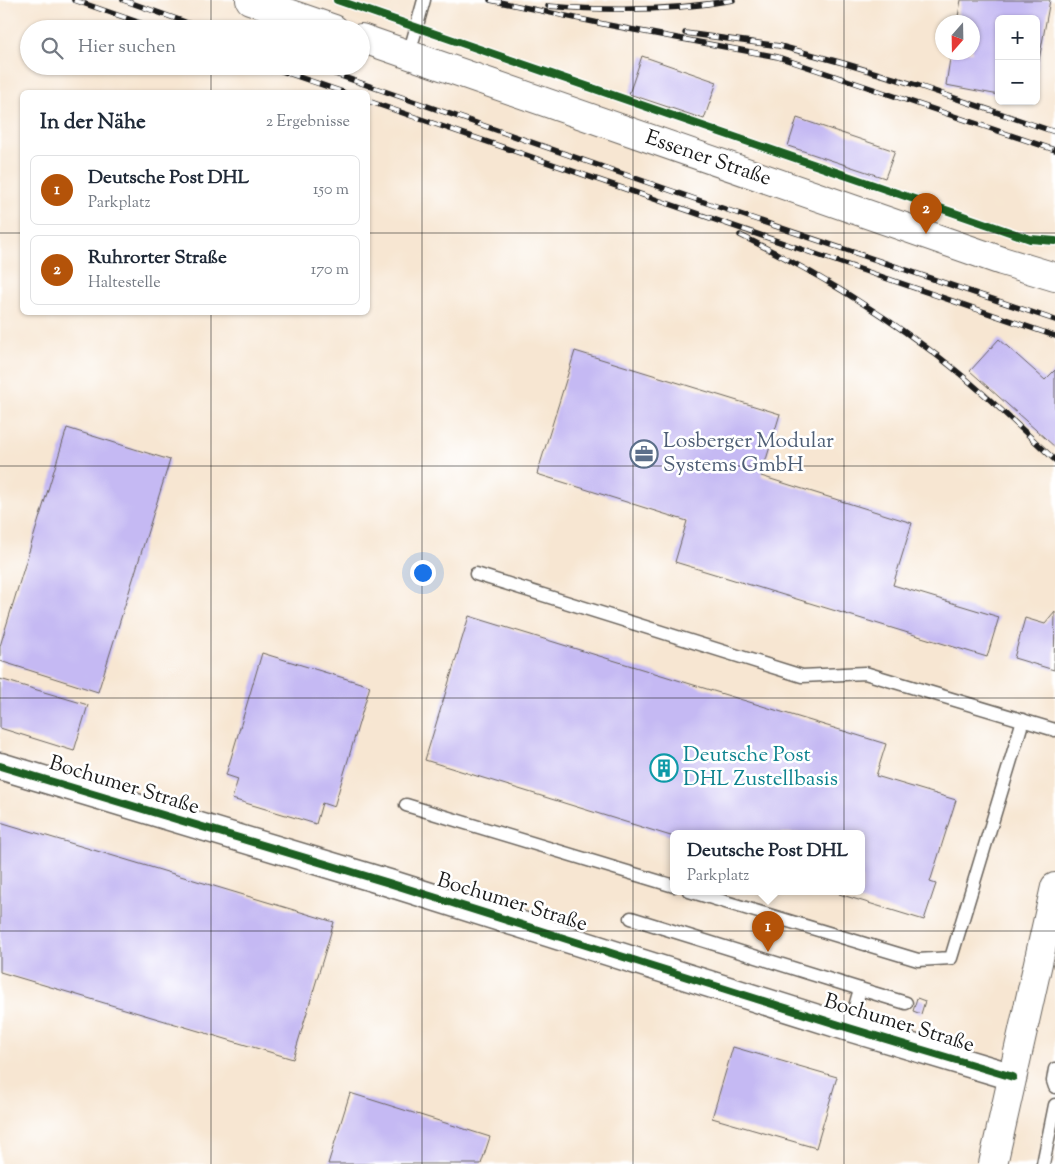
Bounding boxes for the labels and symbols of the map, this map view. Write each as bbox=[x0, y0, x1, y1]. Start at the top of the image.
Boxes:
north arrow bbox=[935, 15, 980, 60]
street label: Essener Straße bbox=[641, 123, 775, 195]
pin: 2 bbox=[910, 193, 942, 234]
place label: Losberger Modular Systems GmbH bbox=[663, 427, 834, 481]
office icon: Losberger Modular Systems GmbH bbox=[629, 439, 659, 469]
your location bbox=[410, 560, 436, 586]
place label: Deutsche Post DHL Zustellbasis bbox=[683, 741, 838, 795]
street label: Bochumer Straße bbox=[45, 749, 203, 823]
building icon: Deutsche Post DHL Zustellbasis bbox=[649, 753, 679, 783]
street label: Bochumer Straße bbox=[433, 866, 591, 940]
pin: 1 bbox=[752, 911, 784, 952]
street label: Bochumer Straße bbox=[820, 987, 978, 1061]

